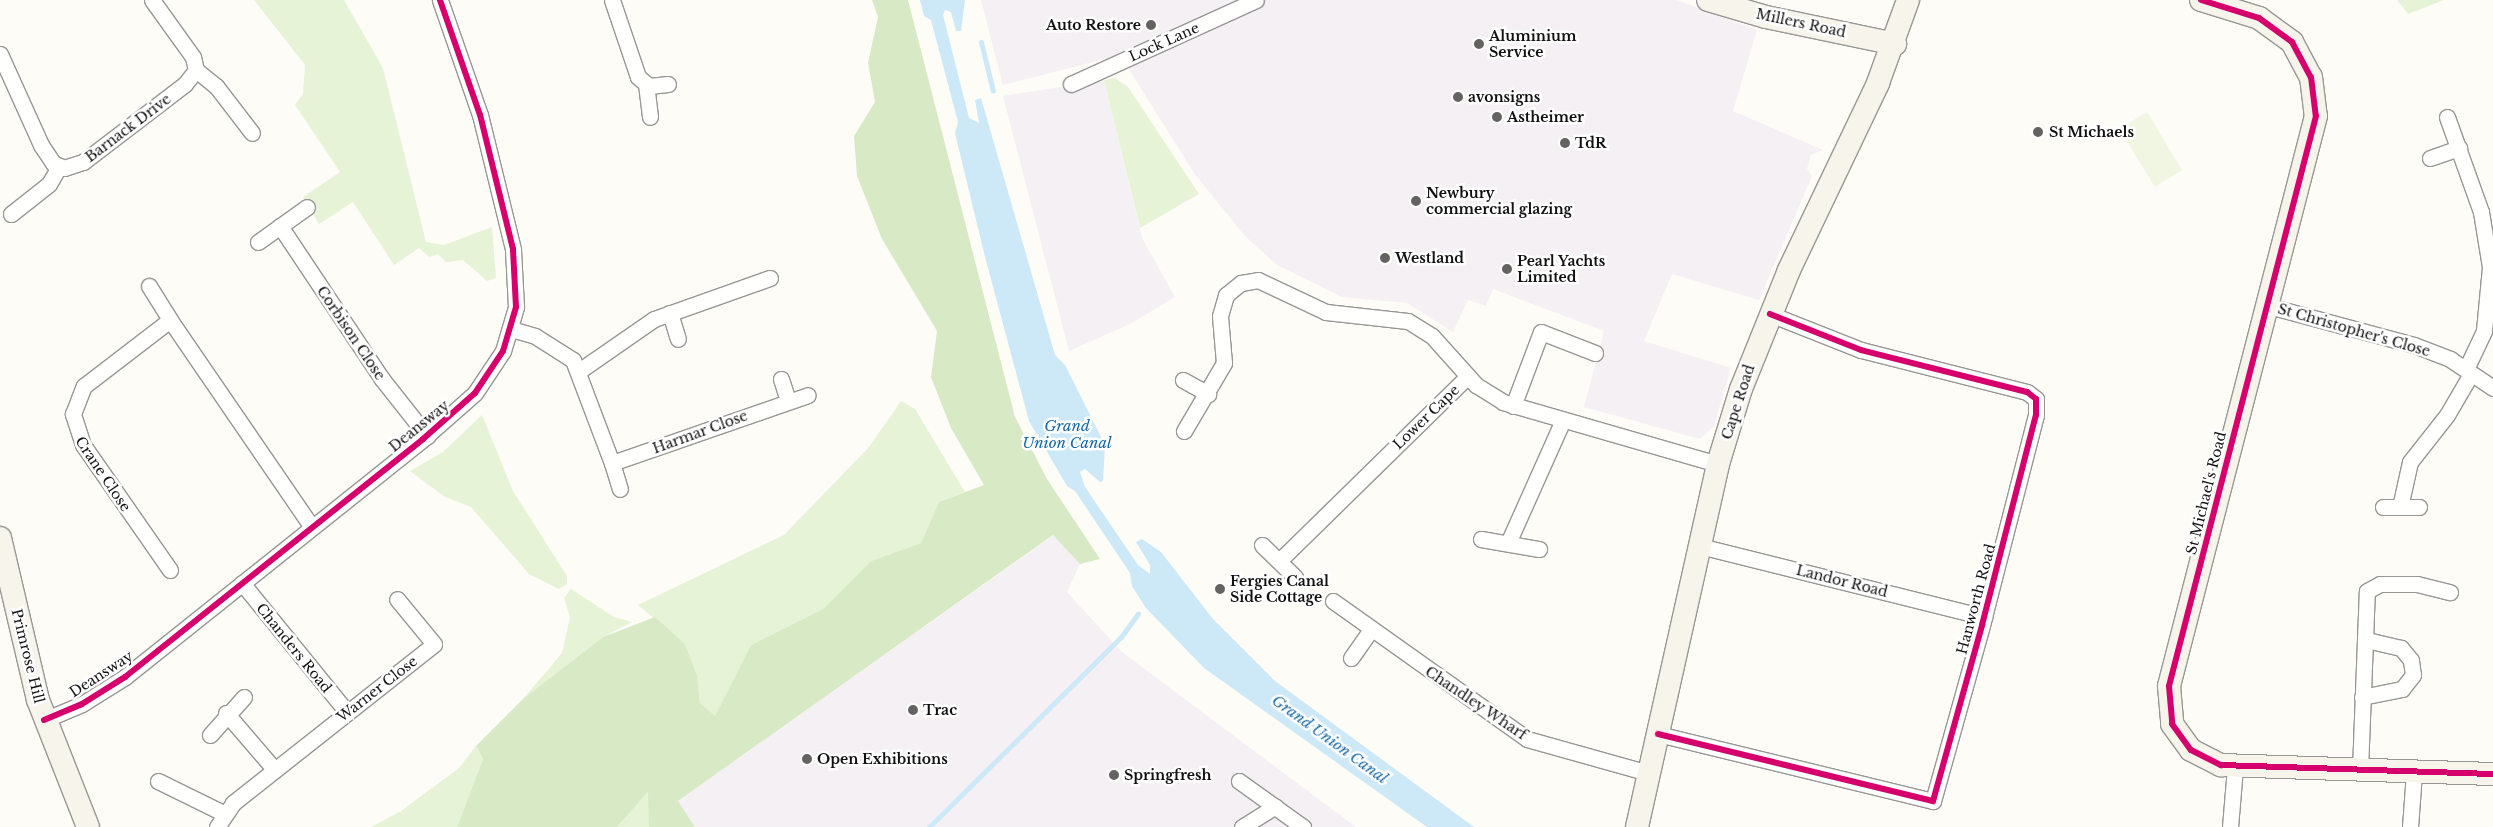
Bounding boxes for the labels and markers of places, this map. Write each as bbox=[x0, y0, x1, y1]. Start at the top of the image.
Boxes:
place label: Auto Restore bbox=[1046, 17, 1141, 33]
marker: Auto Restore bbox=[1145, 19, 1157, 31]
place label: Aluminium Service bbox=[1489, 28, 1576, 60]
marker: Aluminium Service bbox=[1473, 38, 1485, 50]
place label: avonsigns bbox=[1468, 89, 1540, 105]
marker: avonsigns bbox=[1452, 91, 1464, 103]
place label: Astheimer bbox=[1507, 109, 1584, 125]
marker: Astheimer bbox=[1491, 111, 1503, 123]
place label: St Michaels bbox=[2049, 124, 2134, 140]
marker: St Michaels bbox=[2031, 125, 2045, 139]
place label: TdR bbox=[1575, 135, 1606, 151]
marker: TdR bbox=[1559, 137, 1571, 149]
place label: Newbury commercial glazing bbox=[1426, 185, 1572, 218]
marker: Newbury commercial glazing bbox=[1410, 195, 1422, 207]
place label: Westland bbox=[1395, 250, 1464, 266]
marker: Westland bbox=[1379, 252, 1391, 264]
place label: Pearl Yachts Limited bbox=[1517, 253, 1606, 286]
marker: Pearl Yachts Limited bbox=[1501, 263, 1513, 275]
place label: Fergies Canal Side Cottage bbox=[1230, 573, 1329, 606]
marker: Fergies Canal Side Cottage bbox=[1214, 583, 1226, 595]
place label: Trac bbox=[923, 702, 957, 718]
marker: Trac bbox=[907, 704, 919, 716]
place label: Open Exhibitions bbox=[817, 751, 948, 767]
marker: Open Exhibitions bbox=[801, 753, 813, 765]
place label: Springfresh bbox=[1124, 767, 1211, 783]
marker: Springfresh bbox=[1108, 769, 1120, 781]

